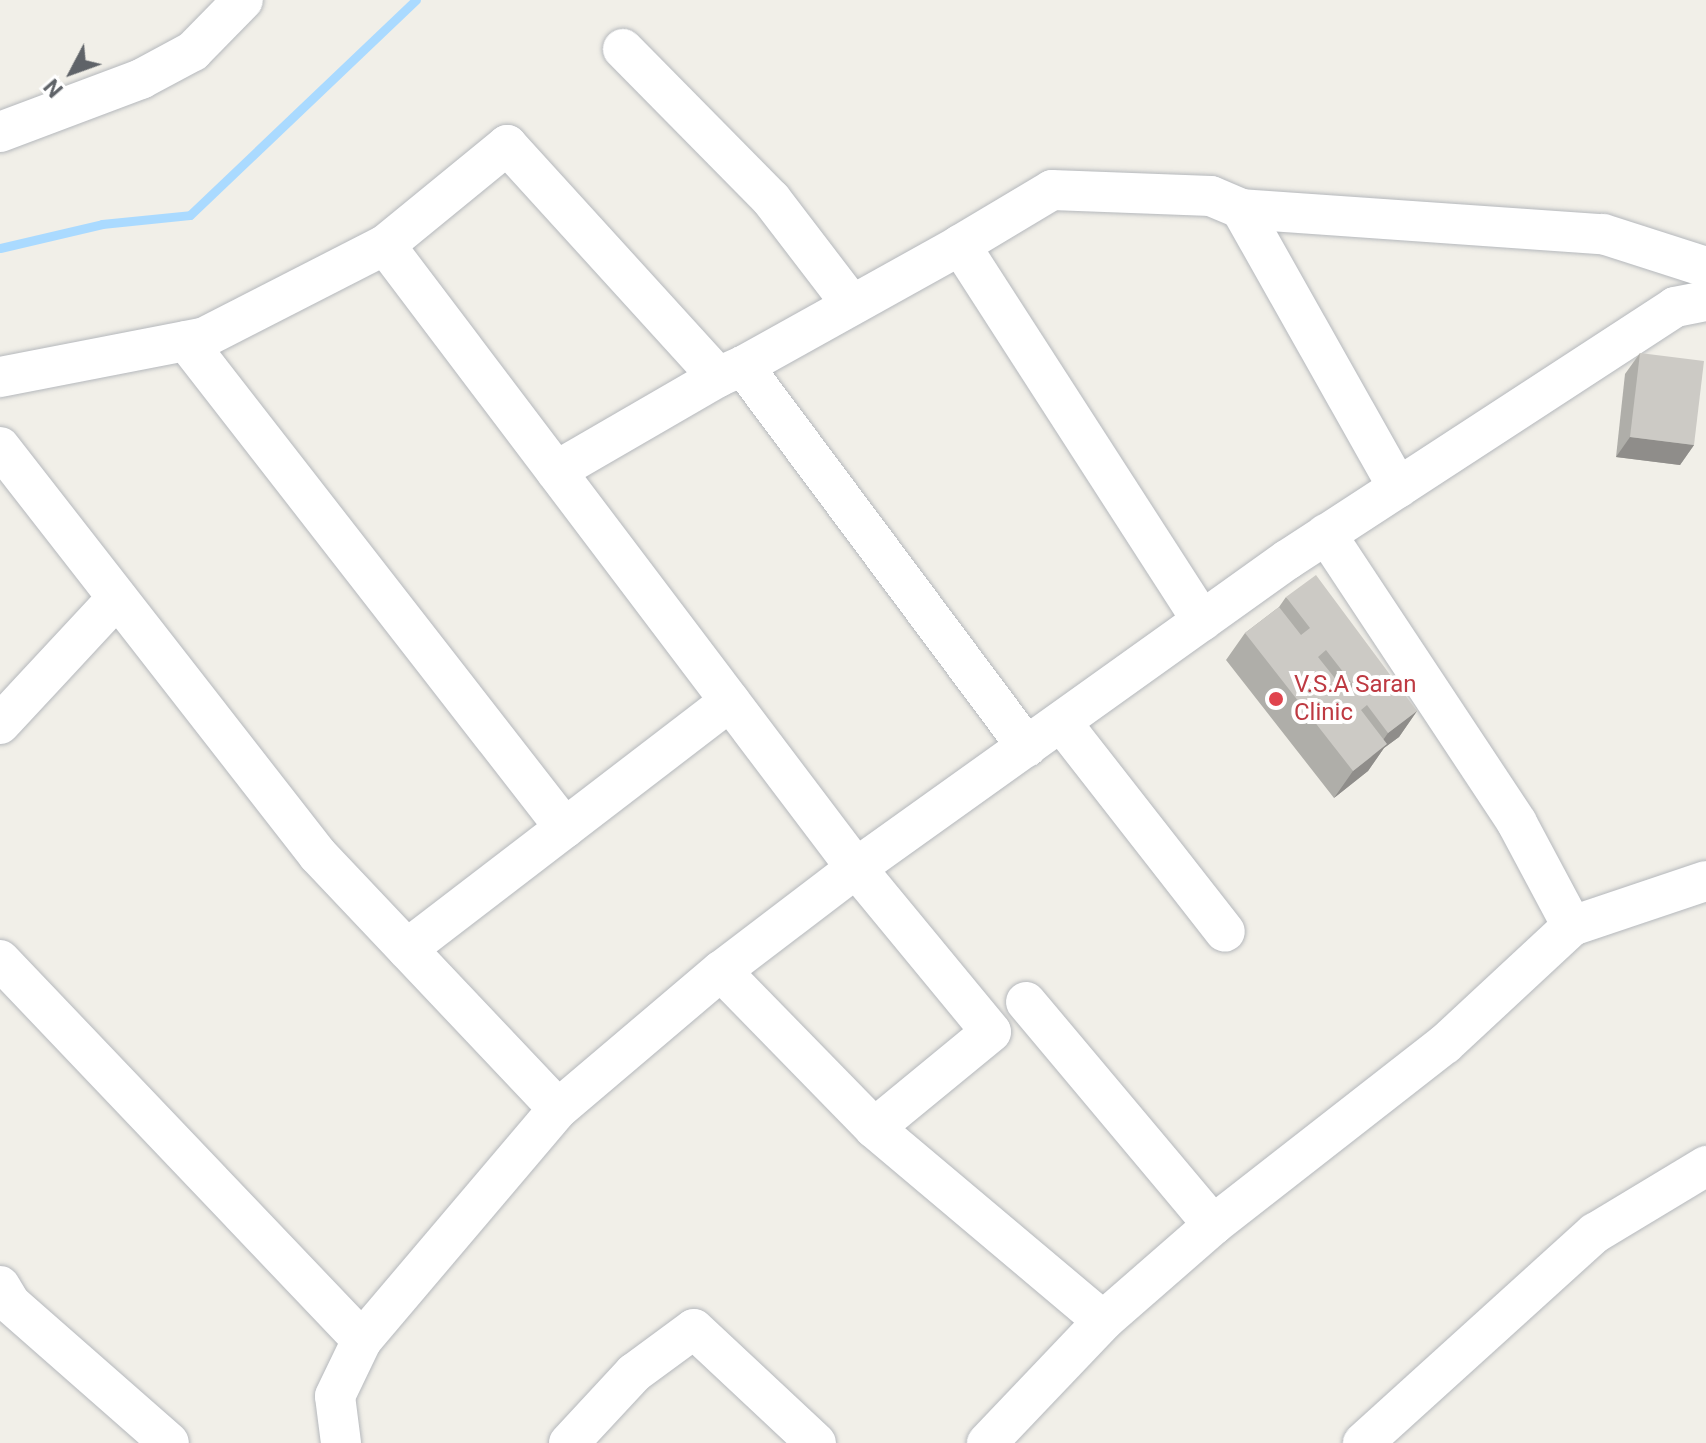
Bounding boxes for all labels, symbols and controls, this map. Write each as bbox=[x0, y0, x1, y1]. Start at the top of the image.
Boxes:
north arrow bbox=[32, 32, 112, 112]
text: N bbox=[39, 74, 68, 102]
place label: V.S.A Saran Clinic bbox=[1294, 671, 1416, 727]
marker: V.S.A Saran Clinic bbox=[1265, 688, 1287, 710]

